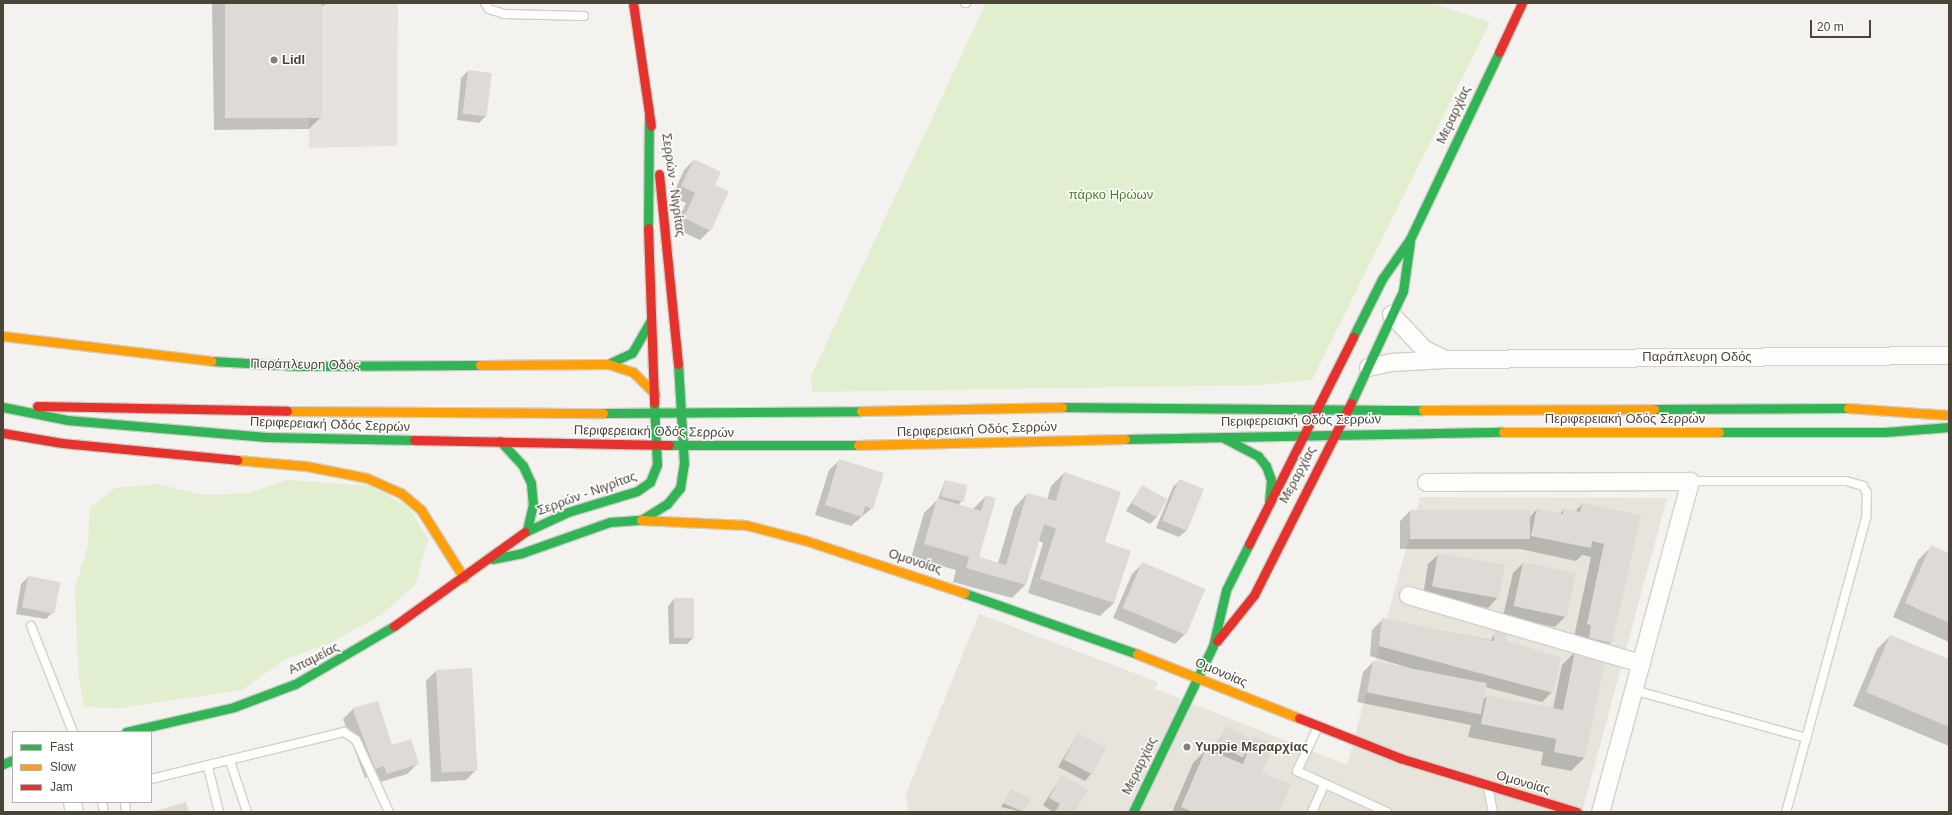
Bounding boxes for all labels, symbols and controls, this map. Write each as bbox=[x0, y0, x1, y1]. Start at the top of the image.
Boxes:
scale bar bbox=[1812, 12, 1873, 38]
text: 20 m bbox=[1817, 20, 1844, 34]
place label: Lidl bbox=[282, 52, 305, 68]
marker: Lidl bbox=[269, 55, 279, 65]
street label: Μεραρχίας bbox=[1434, 83, 1474, 147]
street label: Σερρών - Νιγρίτας bbox=[658, 132, 688, 238]
park label: πάρκο Ηρώων bbox=[1069, 187, 1153, 203]
street label: Παράπλευρη Οδός bbox=[1642, 349, 1752, 365]
street label: Παράπλευρη Οδός bbox=[250, 356, 360, 374]
street label: Περιφερειακή Οδός Σερρών bbox=[1545, 411, 1705, 427]
street label: Περιφερειακή Οδός Σερρών bbox=[1221, 412, 1381, 430]
street label: Περιφερειακή Οδός Σερρών bbox=[250, 414, 410, 436]
street label: Περιφερειακή Οδός Σερρών bbox=[897, 419, 1057, 441]
street label: Περιφερειακή Οδός Σερρών bbox=[574, 423, 734, 441]
street label: Μεραρχίας bbox=[1276, 444, 1320, 506]
street label: Σερρών - Νιγρίτας bbox=[535, 469, 639, 519]
street label: Ομονοίας bbox=[886, 546, 944, 578]
street label: Απαμείας bbox=[286, 640, 342, 678]
street label: Ομονοίας bbox=[1193, 655, 1249, 691]
legend bbox=[12, 731, 152, 803]
street label: Μεραρχίας bbox=[1119, 735, 1161, 797]
place label: Yuppie Μεραρχίας bbox=[1195, 739, 1308, 755]
text: Fast bbox=[50, 740, 73, 754]
marker: Yuppie Μεραρχίας bbox=[1182, 742, 1192, 752]
text: Slow bbox=[50, 760, 76, 774]
street label: Ομονοίας bbox=[1494, 768, 1552, 798]
text: Jam bbox=[50, 780, 73, 794]

